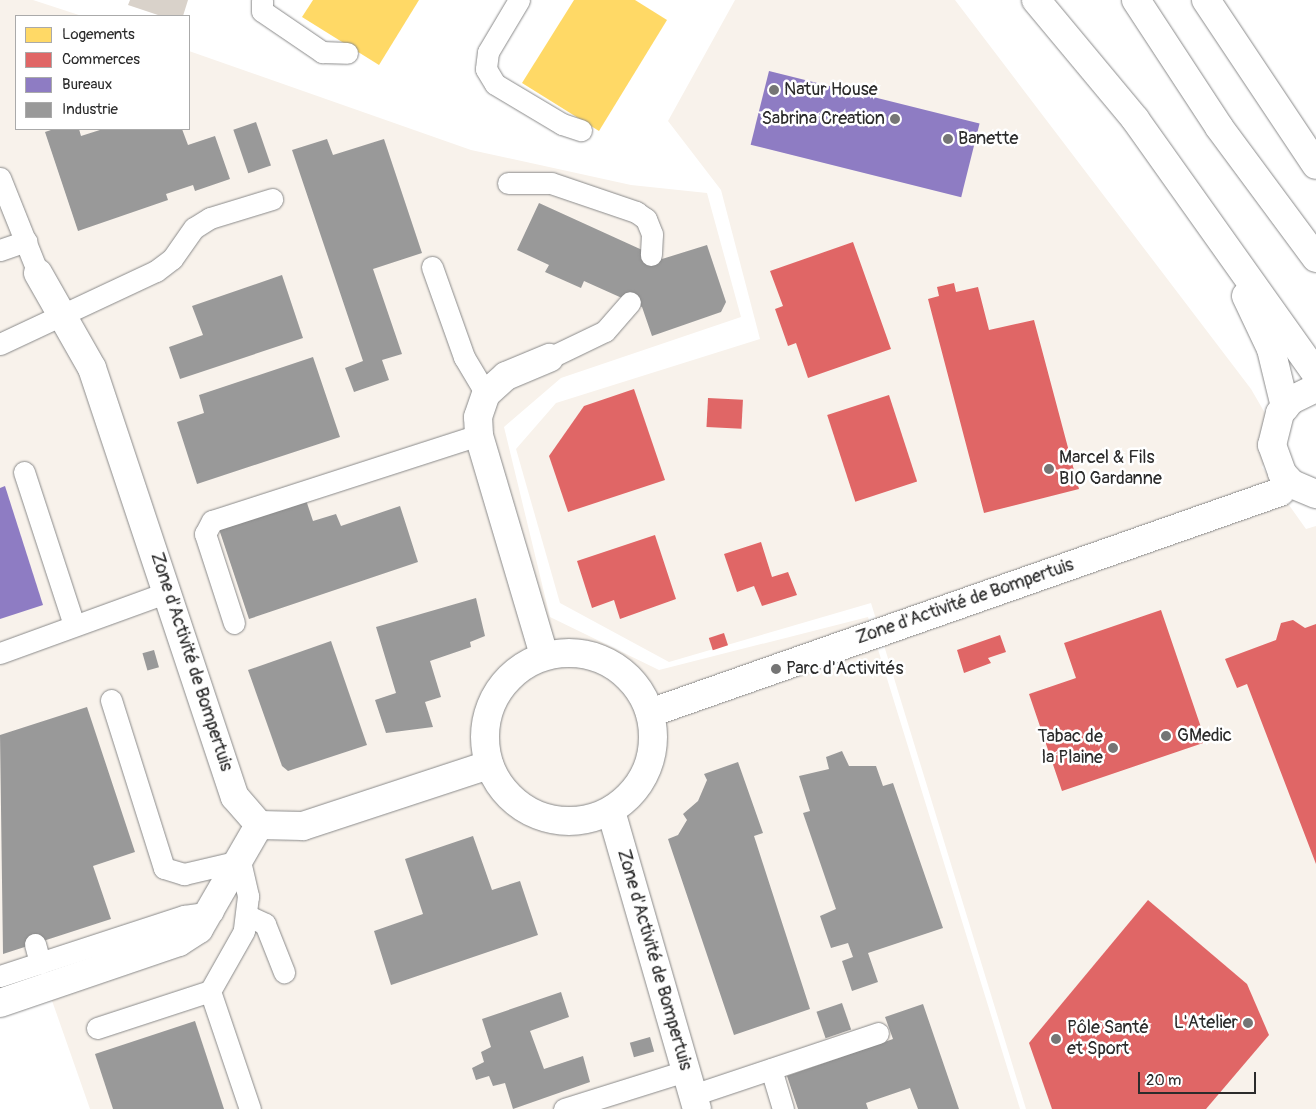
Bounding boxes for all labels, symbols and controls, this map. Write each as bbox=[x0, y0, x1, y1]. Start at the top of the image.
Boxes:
legend bbox=[15, 15, 190, 130]
text: Logements bbox=[62, 25, 135, 44]
text: Commerces bbox=[62, 50, 140, 69]
text: Bureaux bbox=[62, 75, 112, 94]
place label: Natur House bbox=[784, 79, 878, 101]
marker: Natur House bbox=[768, 84, 780, 96]
text: Industrie bbox=[62, 100, 118, 119]
place label: Sabrina Creation bbox=[761, 108, 885, 130]
marker: Sabrina Creation bbox=[889, 113, 901, 125]
place label: Banette bbox=[958, 128, 1018, 150]
marker: Banette bbox=[942, 133, 954, 145]
place label: Marcel & Fils BIO Gardanne bbox=[1059, 448, 1162, 490]
marker: Marcel & Fils BIO Gardanne bbox=[1043, 463, 1055, 475]
street label: Zone d'Activité de Bompertuis bbox=[145, 550, 237, 774]
street label: Zone d'Activité de Bompertuis bbox=[853, 555, 1077, 649]
place label: Parc d'Activités bbox=[786, 658, 903, 680]
marker: Parc d'Activités bbox=[770, 663, 782, 675]
place label: GMedic bbox=[1177, 725, 1232, 747]
place label: Tabac de la Plaine bbox=[1038, 727, 1103, 770]
marker: GMedic bbox=[1159, 729, 1173, 743]
marker: Tabac de la Plaine bbox=[1107, 742, 1119, 754]
street label: Zone d'Activité de Bompertuis bbox=[612, 847, 696, 1073]
place label: L'Atelier bbox=[1174, 1012, 1238, 1034]
marker: L'Atelier bbox=[1242, 1017, 1254, 1029]
place label: Pôle Santé et Sport bbox=[1067, 1018, 1149, 1060]
marker: Pôle Santé et Sport bbox=[1049, 1032, 1063, 1046]
scale bar bbox=[1141, 1062, 1258, 1094]
text: 20 m bbox=[1146, 1071, 1181, 1090]

